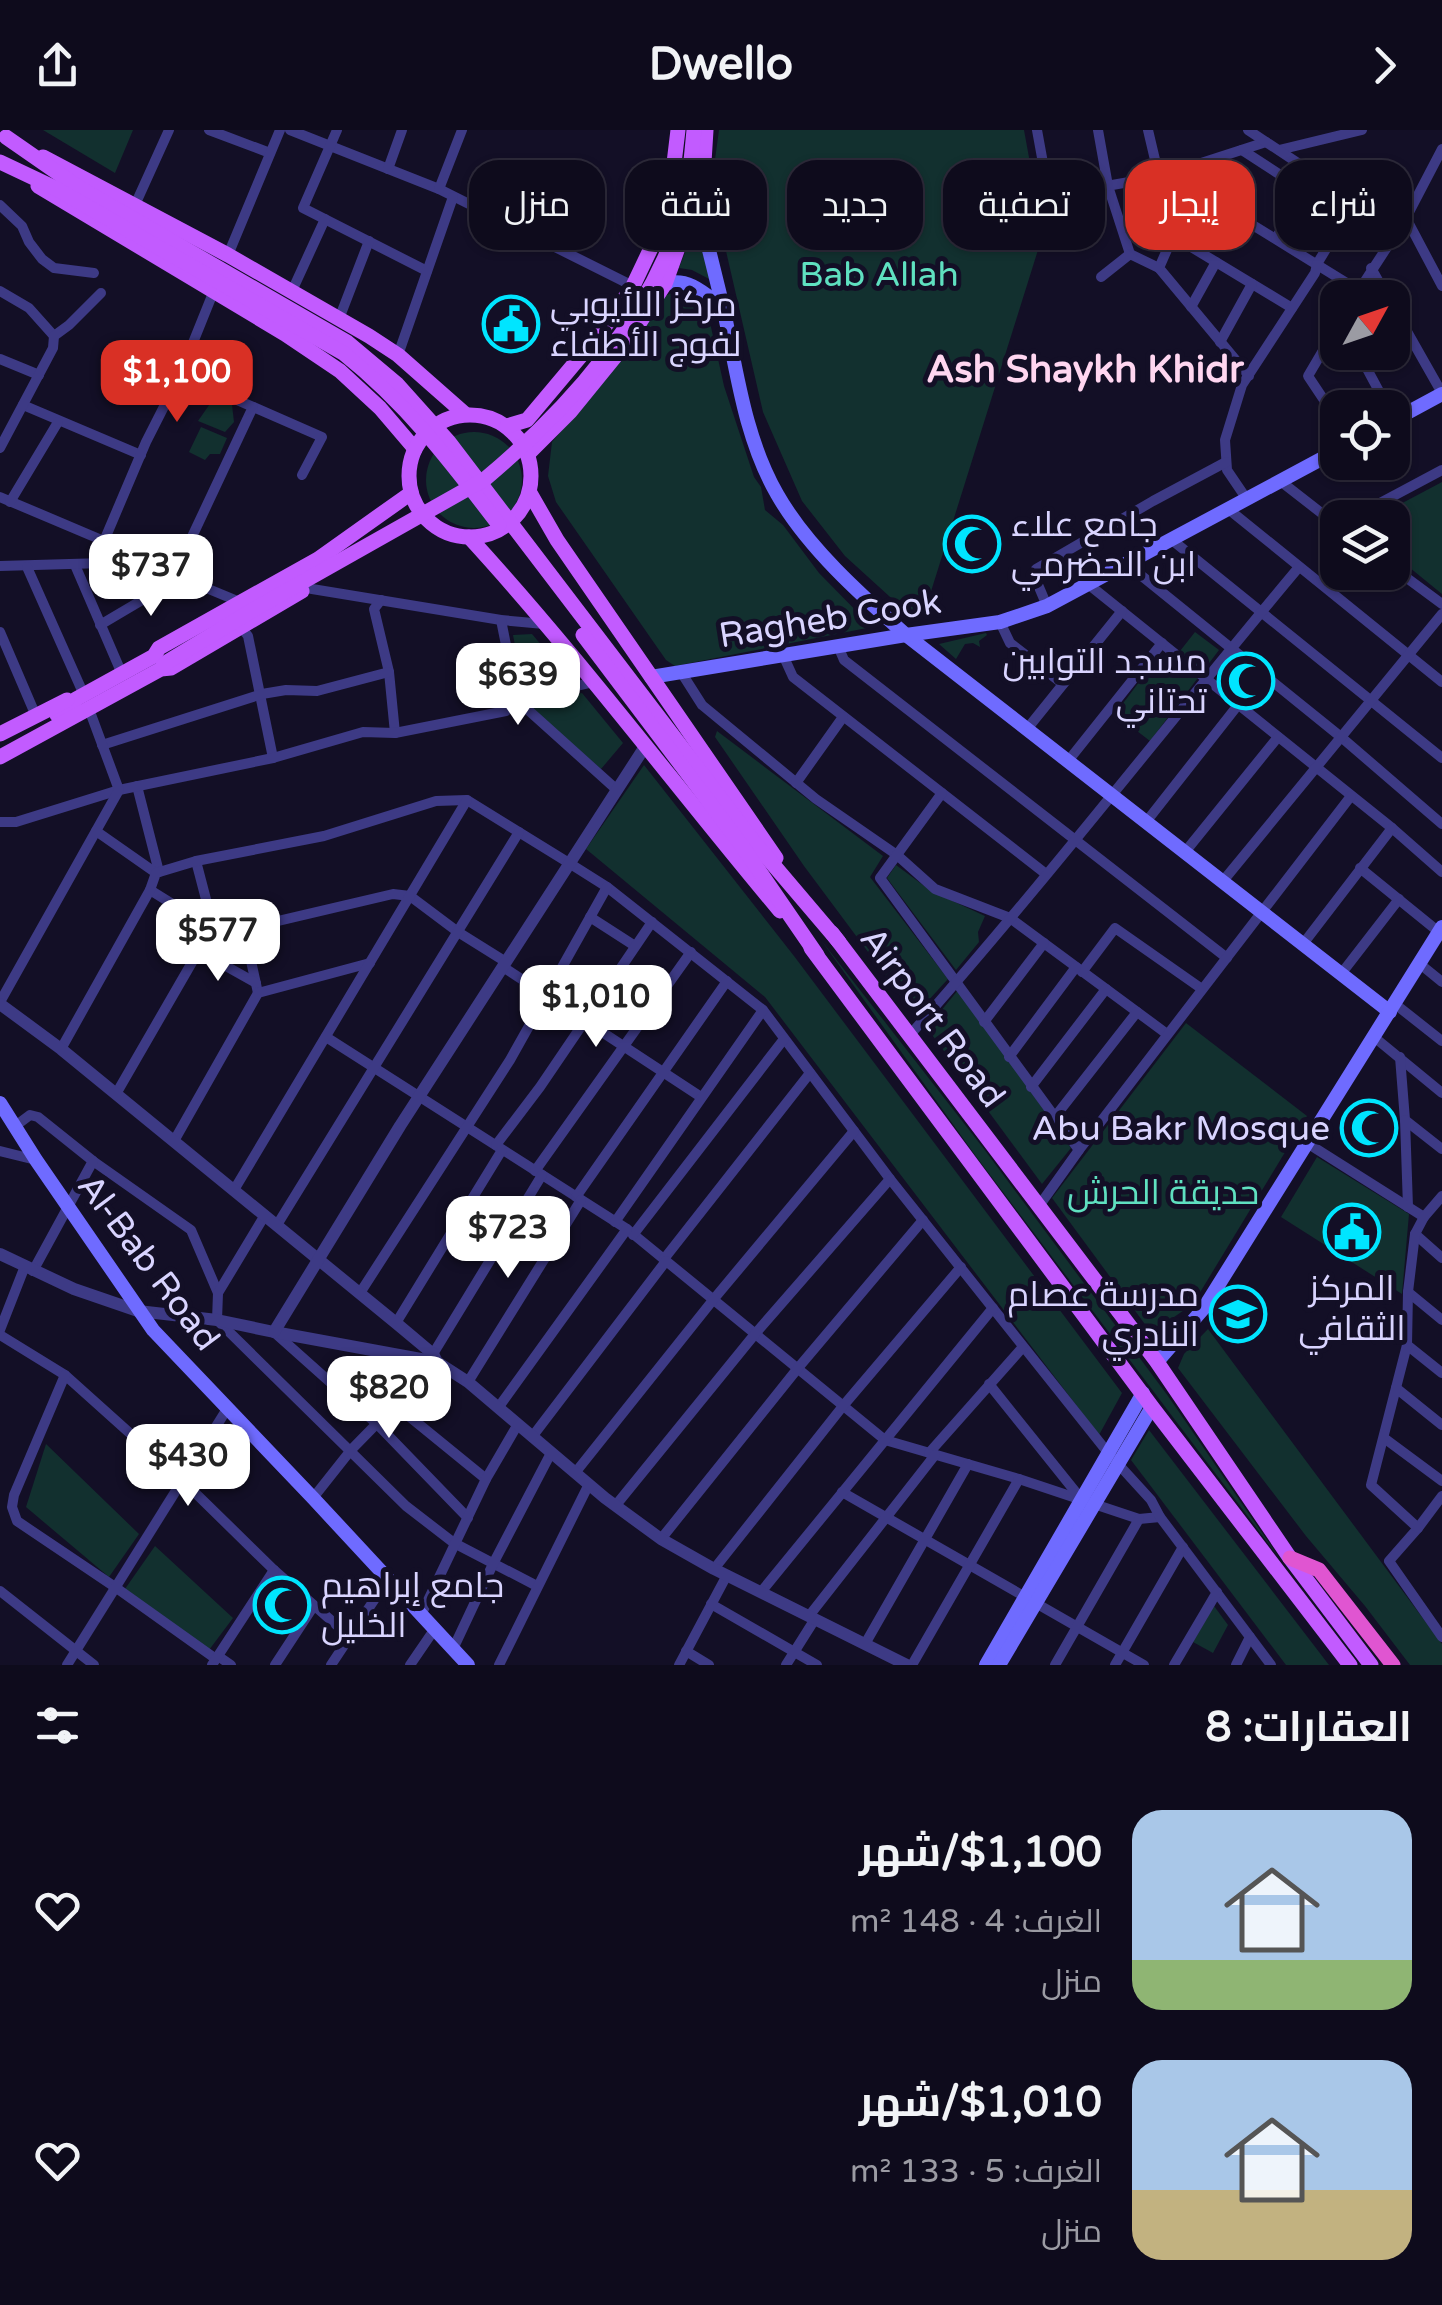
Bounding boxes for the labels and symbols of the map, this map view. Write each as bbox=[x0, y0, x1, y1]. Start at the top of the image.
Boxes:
park label: Bab Allah bbox=[799, 254, 959, 296]
north arrow bbox=[1320, 280, 1410, 370]
place label: مركز اللأيوبي لفوج الأطفاء bbox=[550, 284, 741, 367]
public building icon: مركز اللأيوبي لفوج الأطفاء bbox=[481, 294, 541, 354]
pin: $1,100 bbox=[96, 340, 258, 425]
district label: Ash Shaykh Khidr bbox=[926, 347, 1244, 393]
place label: جامع علاء ابن الحضرمي bbox=[1011, 504, 1196, 591]
mosque icon: جامع علاء ابن الحضرمي bbox=[942, 514, 1002, 574]
pin: $737 bbox=[92, 534, 210, 619]
street label: Ragheb Cook bbox=[716, 581, 944, 657]
place label: مسجد التوابين تحتاني bbox=[1002, 641, 1207, 728]
pin: $639 bbox=[459, 643, 577, 728]
mosque icon: مسجد التوابين تحتاني bbox=[1216, 651, 1276, 711]
pin: $577 bbox=[159, 899, 277, 984]
street label: Airport Road bbox=[851, 919, 1014, 1116]
pin: $1,010 bbox=[515, 965, 677, 1050]
mosque icon: Abu Bakr Mosque bbox=[1339, 1098, 1399, 1158]
place label: Abu Bakr Mosque bbox=[1031, 1108, 1330, 1150]
street label: Al-Bab Road bbox=[68, 1166, 228, 1359]
park label: حديقة الحرش bbox=[1067, 1172, 1259, 1214]
pin: $723 bbox=[449, 1196, 567, 1281]
public building icon: المركز الثقافي bbox=[1322, 1202, 1382, 1262]
place label: المركز الثقافي bbox=[1298, 1268, 1406, 1355]
place label: مدرسة عصام النادري bbox=[1008, 1274, 1199, 1361]
school or university icon: مدرسة عصام النادري bbox=[1208, 1284, 1268, 1344]
pin: $820 bbox=[330, 1356, 448, 1441]
pin: $430 bbox=[129, 1424, 247, 1509]
place label: جامع إبراهيم الخليل bbox=[321, 1565, 504, 1647]
mosque icon: جامع إبراهيم الخليل bbox=[252, 1575, 312, 1635]

